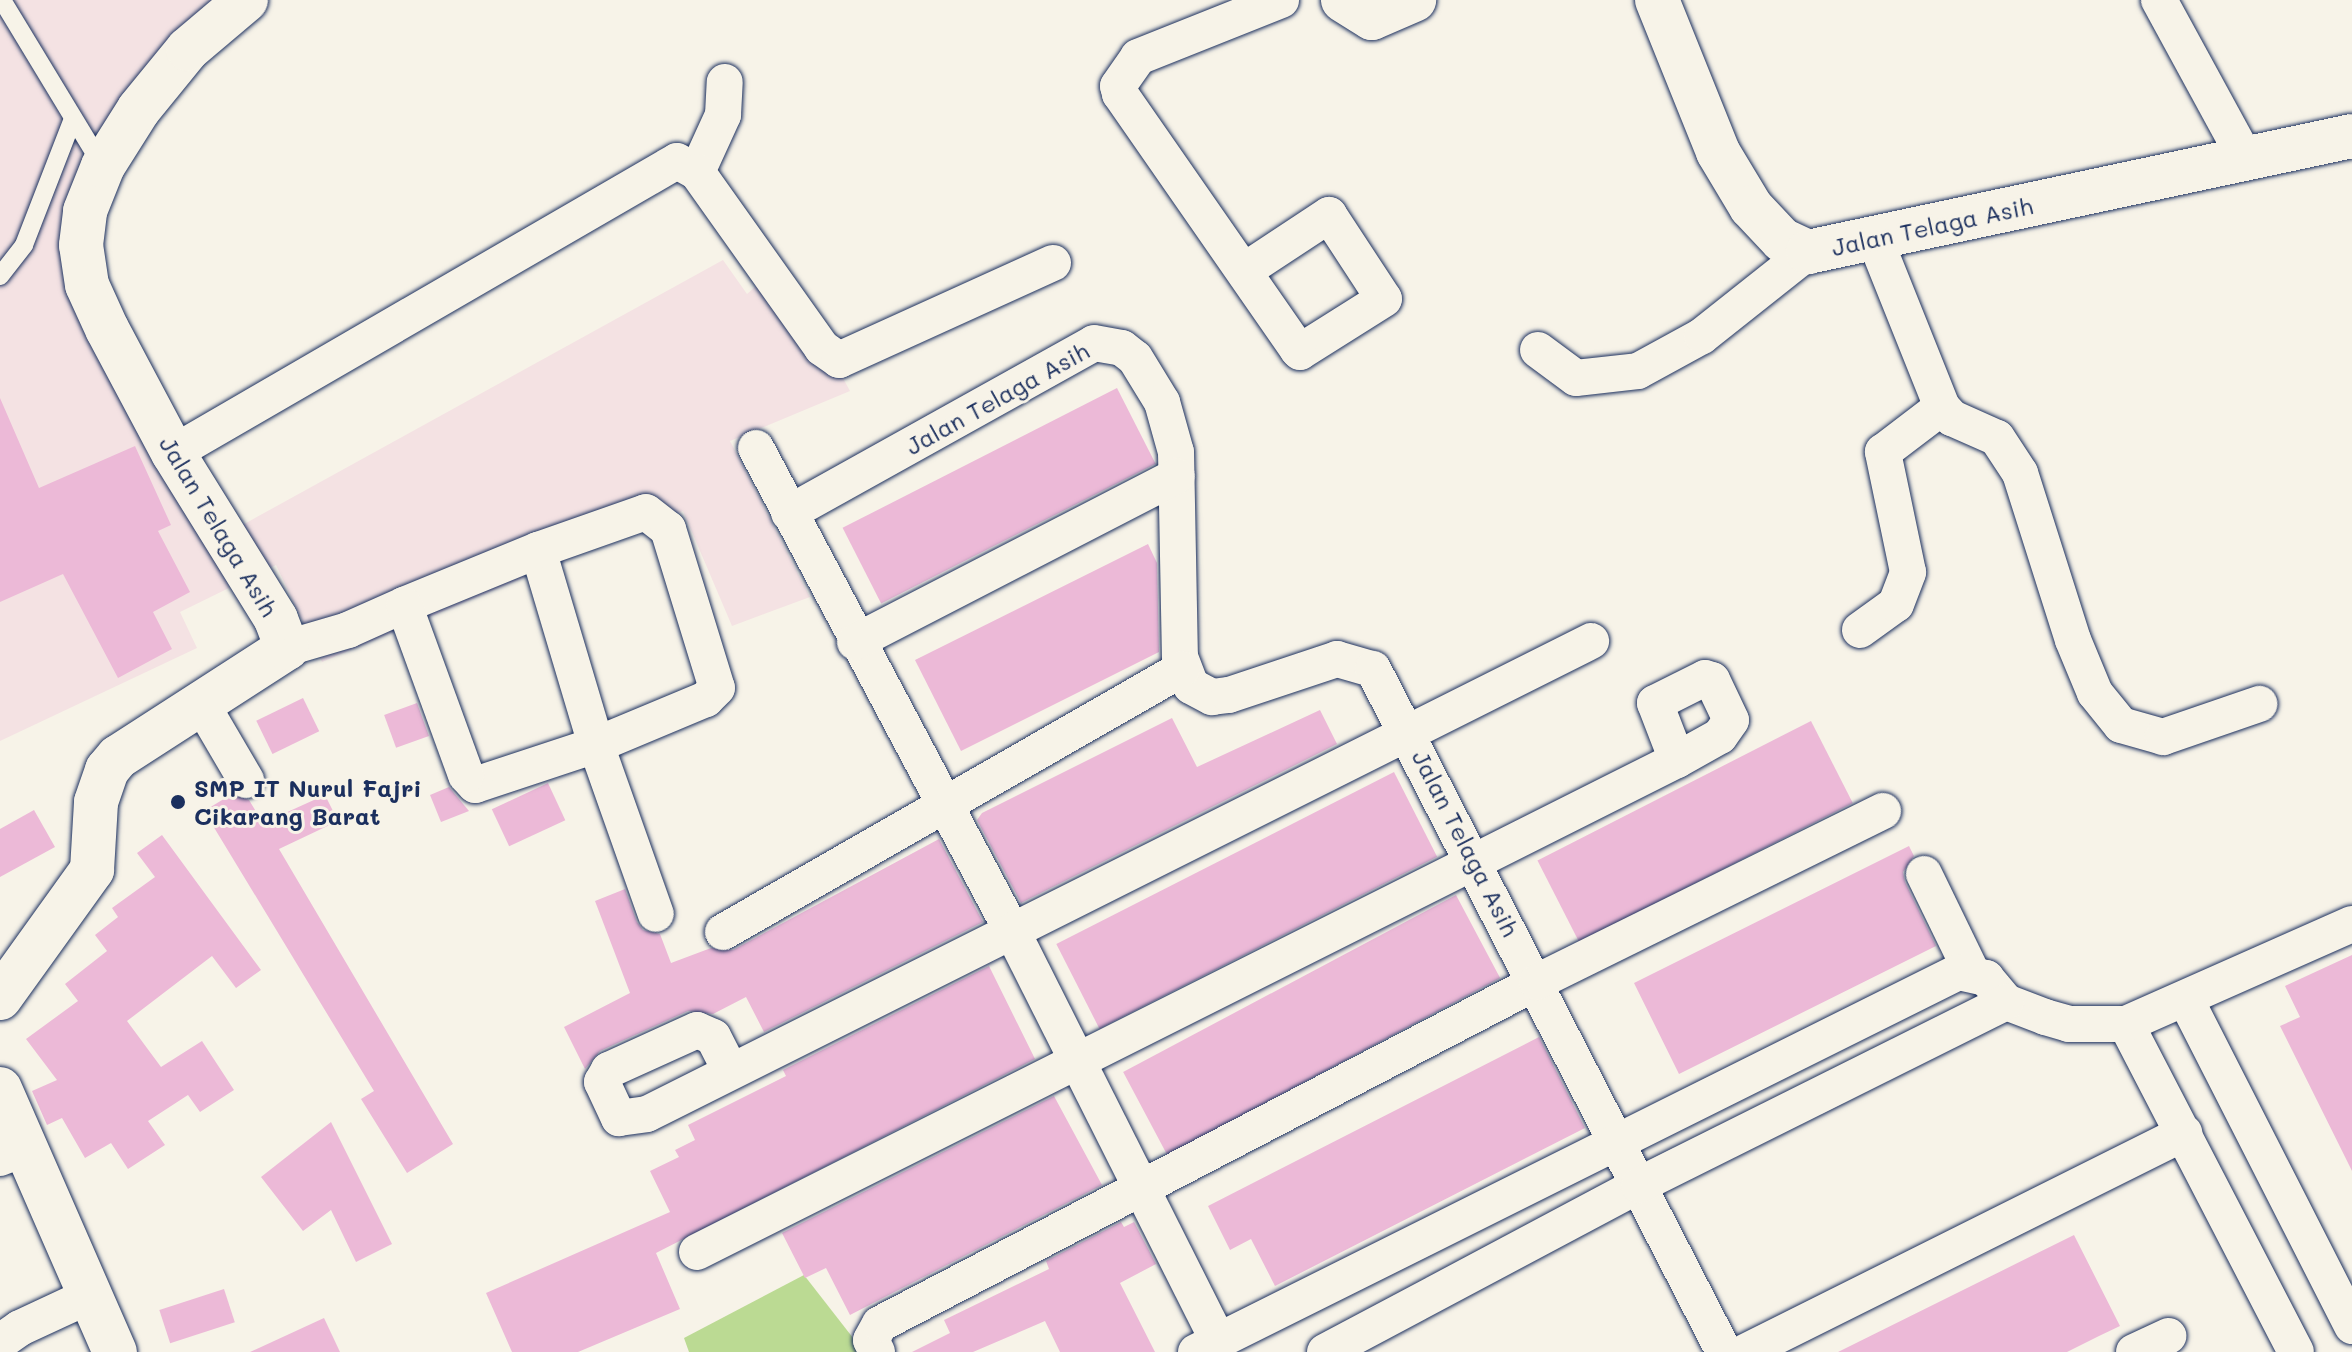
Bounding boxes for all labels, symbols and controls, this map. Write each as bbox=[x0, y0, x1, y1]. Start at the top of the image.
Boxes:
street label: Jalan Telaga Asih bbox=[1829, 191, 2035, 261]
street label: Jalan Telaga Asih bbox=[900, 336, 1094, 460]
street label: Jalan Telaga Asih bbox=[154, 431, 284, 621]
street label: Jalan Telaga Asih bbox=[1407, 745, 1525, 941]
place label: SMP IT Nurul Fajri Cikarang Barat bbox=[194, 774, 422, 830]
marker: SMP IT Nurul Fajri Cikarang Barat bbox=[169, 793, 187, 811]

